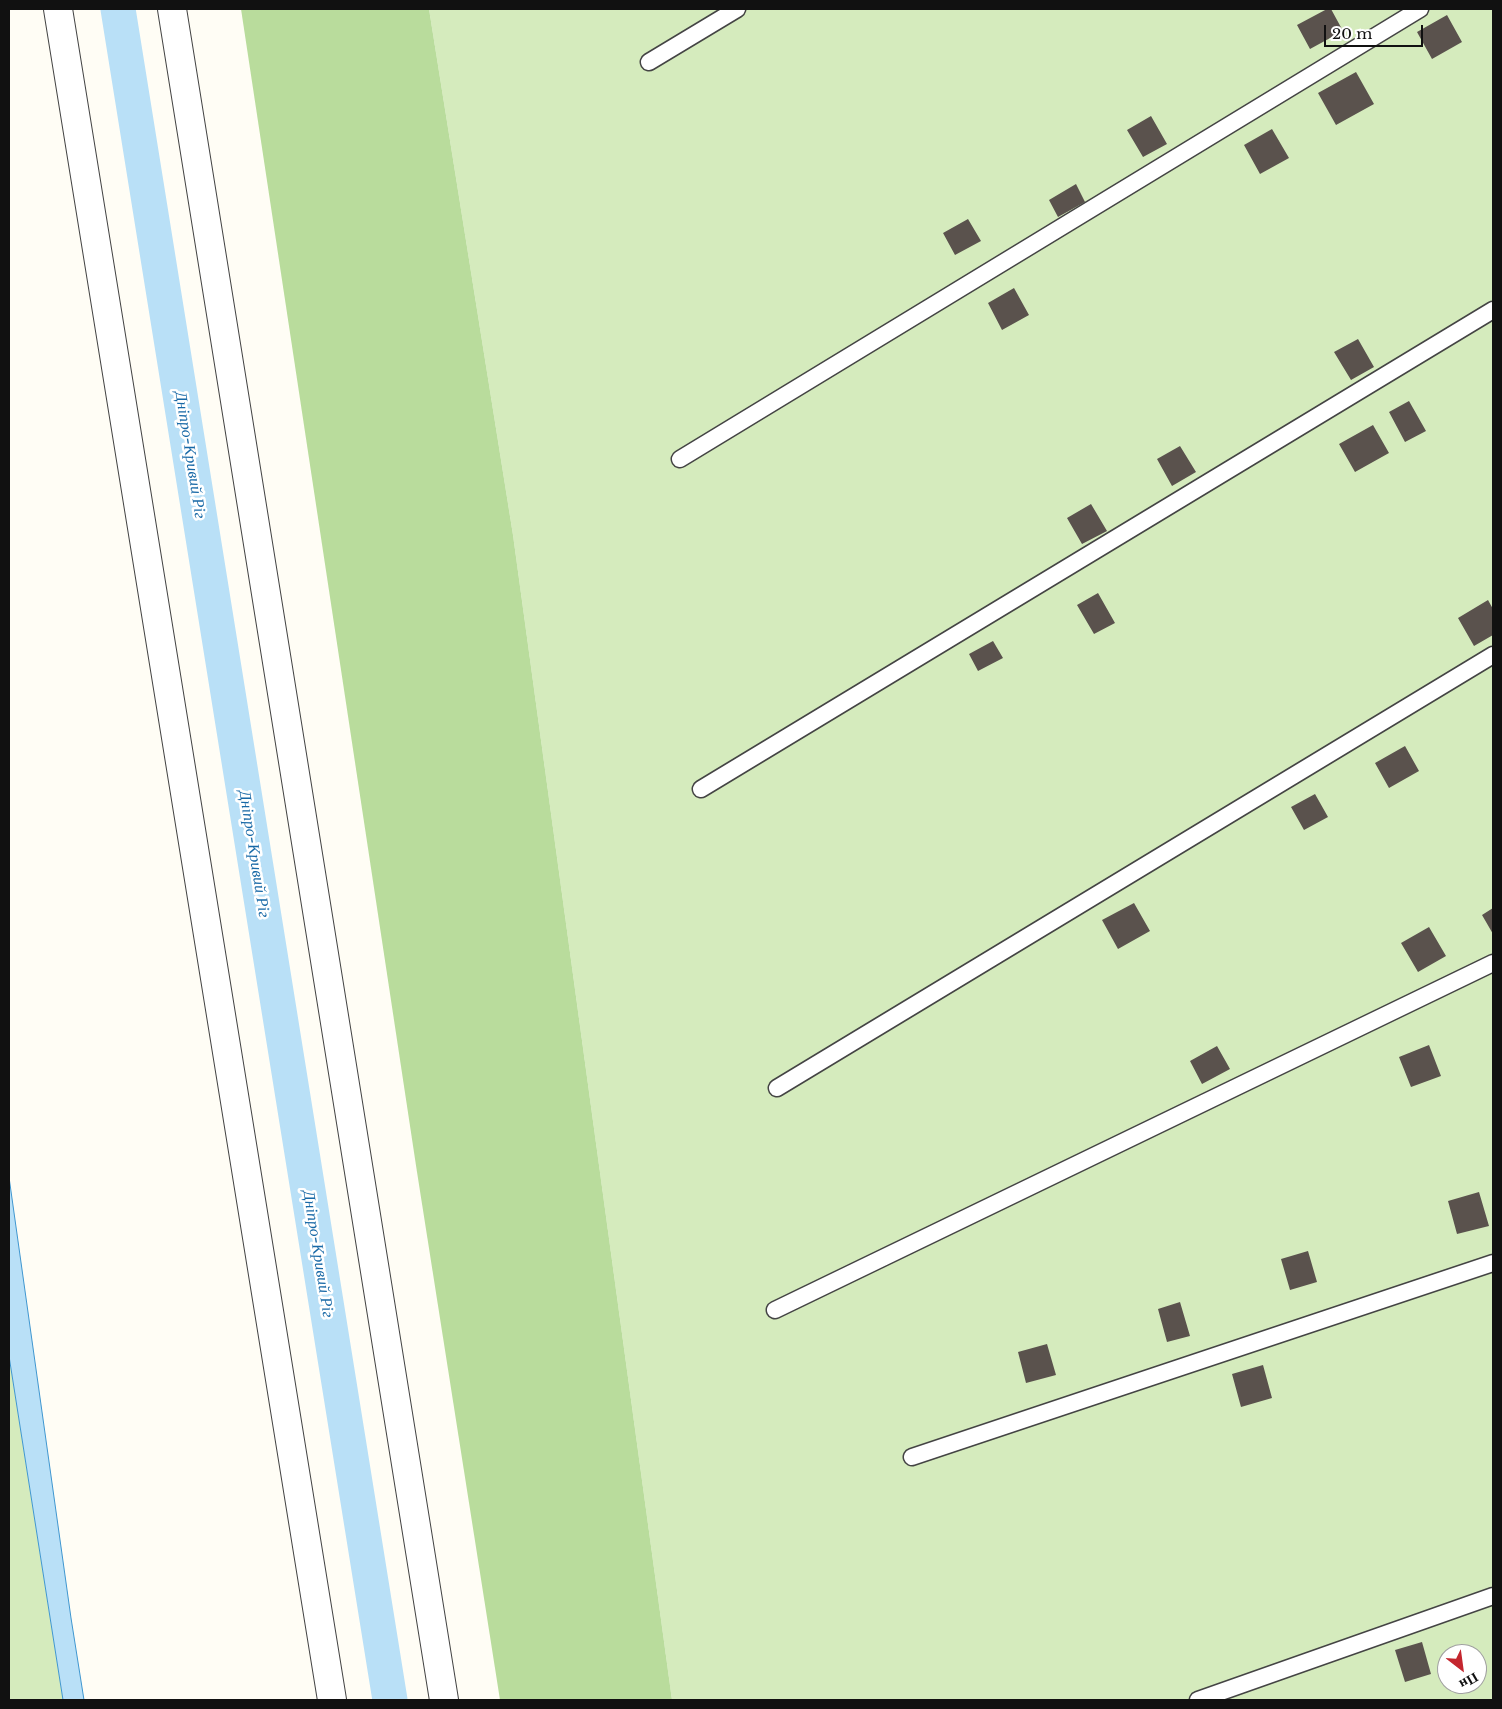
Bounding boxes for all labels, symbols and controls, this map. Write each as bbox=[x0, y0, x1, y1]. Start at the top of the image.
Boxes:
scale bar bbox=[1327, 15, 1426, 47]
text: 20 m bbox=[1332, 24, 1372, 43]
water label: Дніпро-Кривий Ріг bbox=[170, 390, 210, 520]
water label: Дніпро-Кривий Ріг bbox=[234, 789, 274, 919]
water label: Дніпро-Кривий Ріг bbox=[298, 1189, 338, 1319]
north arrow bbox=[1437, 1644, 1487, 1694]
text: Пн bbox=[1456, 1669, 1482, 1694]

